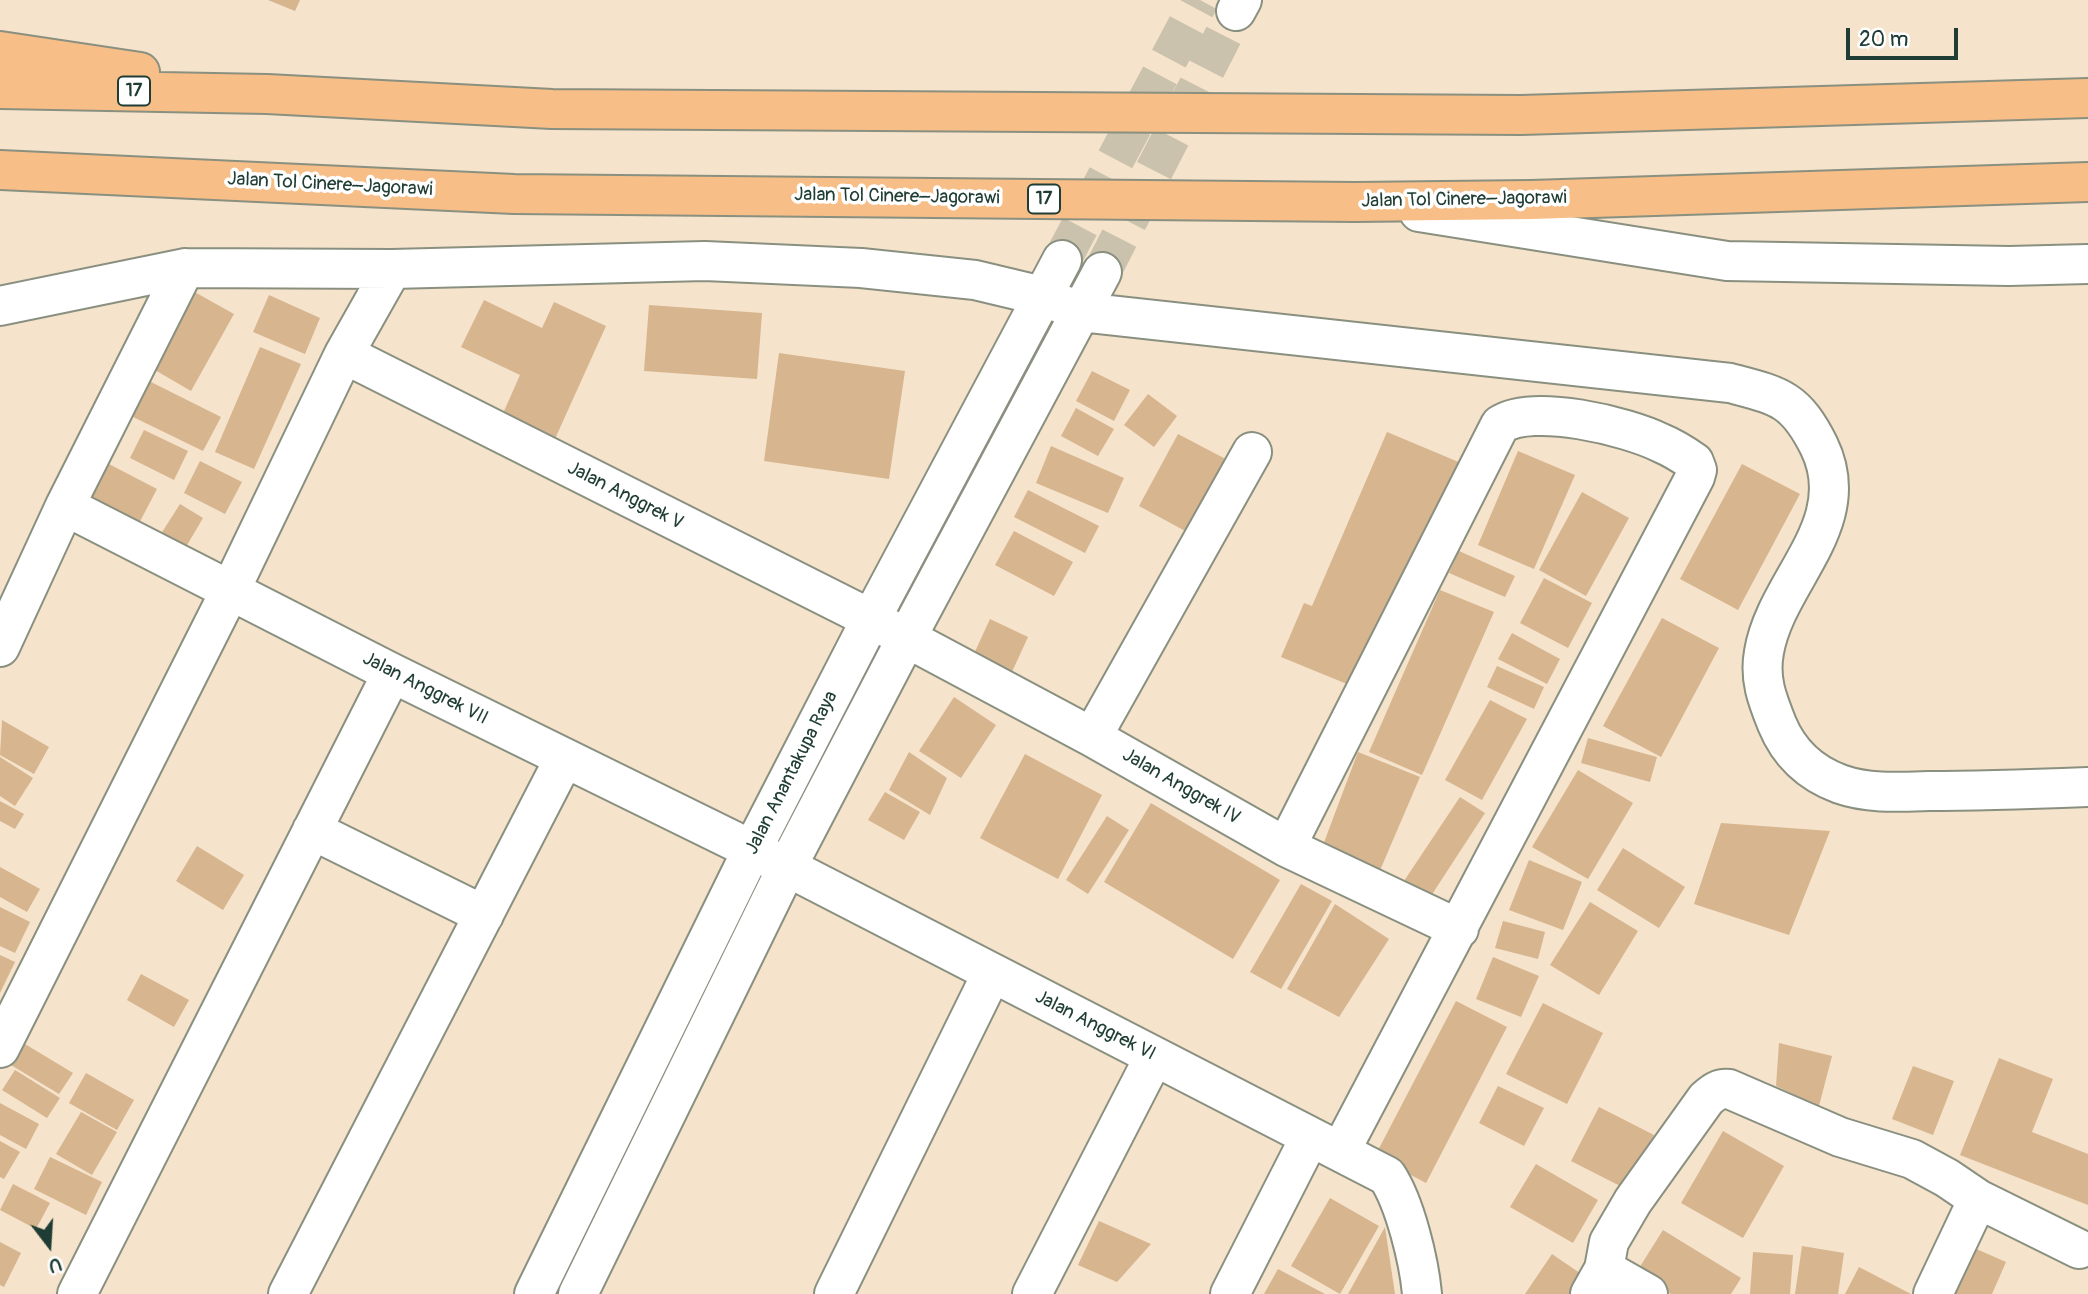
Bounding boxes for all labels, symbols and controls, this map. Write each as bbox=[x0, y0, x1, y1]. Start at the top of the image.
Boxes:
scale bar bbox=[1850, 14, 1962, 58]
text: 20 m bbox=[1859, 26, 1908, 53]
road number: 17 bbox=[118, 76, 150, 106]
street label: Jalan Tol Cinere–Jagorawi bbox=[227, 168, 433, 202]
street label: Jalan Tol Cinere–Jagorawi bbox=[794, 184, 1000, 210]
road number: 17 bbox=[1028, 184, 1060, 214]
street label: Jalan Tol Cinere–Jagorawi bbox=[1361, 187, 1567, 213]
street label: Jalan Anggrek V bbox=[563, 457, 687, 535]
street label: Jalan Anggrek VII bbox=[358, 648, 492, 730]
street label: Jalan Anantakupa Raya bbox=[741, 688, 843, 858]
street label: Jalan Anggrek IV bbox=[1118, 744, 1244, 830]
street label: Jalan Anggrek VI bbox=[1031, 986, 1159, 1066]
north arrow bbox=[14, 1210, 84, 1280]
text: U bbox=[46, 1252, 65, 1278]

